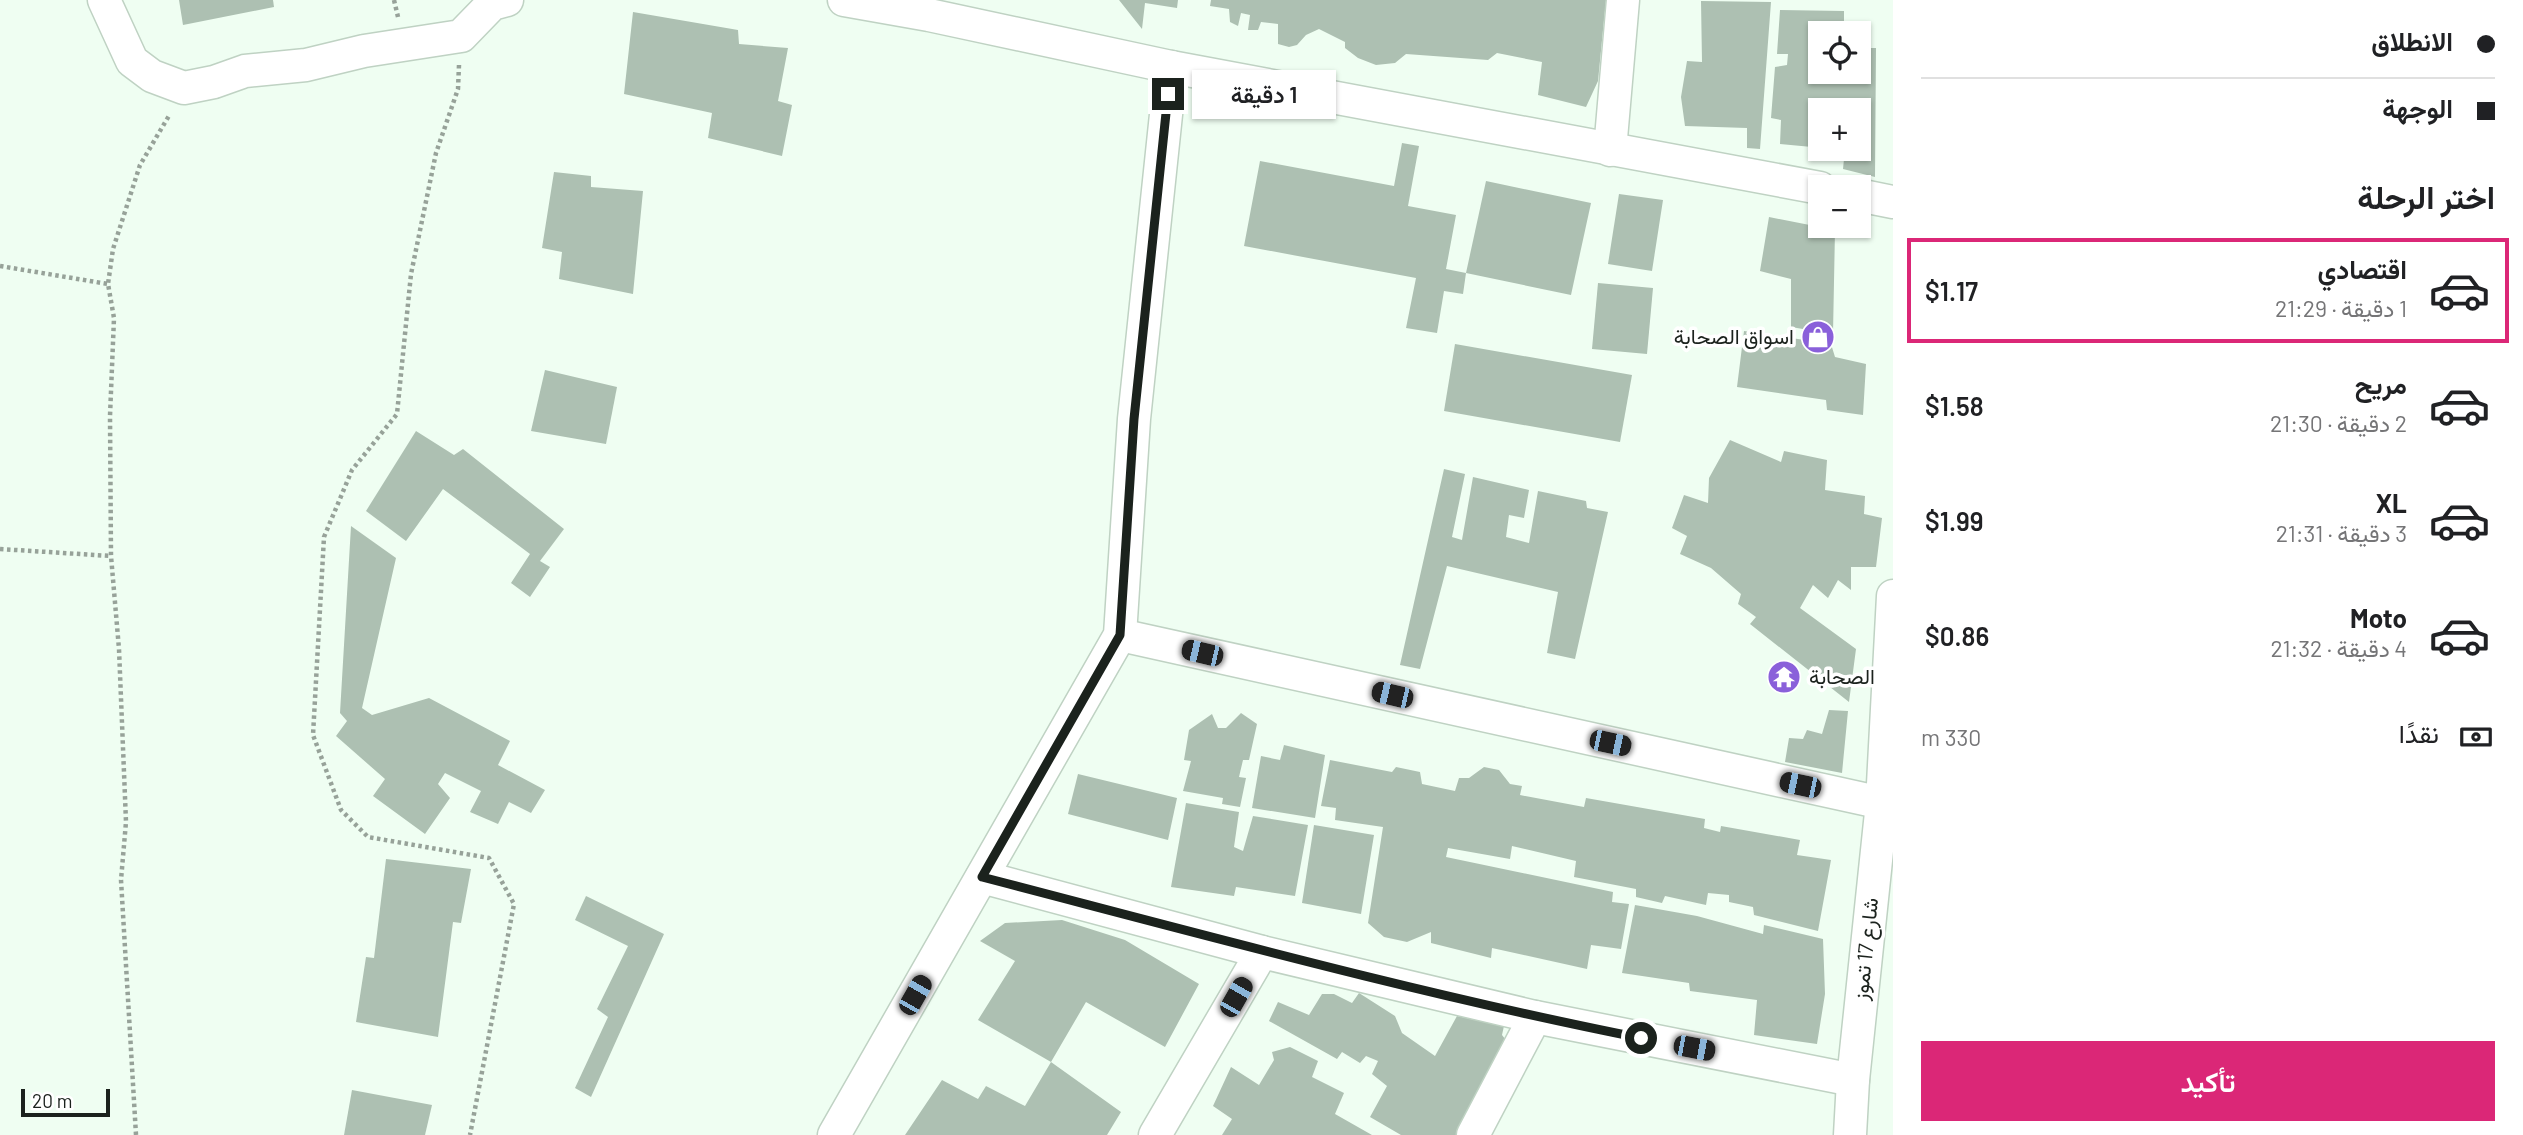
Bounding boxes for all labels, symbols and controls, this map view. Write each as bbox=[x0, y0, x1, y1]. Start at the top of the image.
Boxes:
map controls bbox=[1808, 21, 1871, 238]
button: locate bbox=[1808, 21, 1871, 84]
text: الانطلاق bbox=[2371, 25, 2453, 56]
callout: 1 دقيقة bbox=[1192, 70, 1336, 119]
route end bbox=[1152, 78, 1184, 110]
text: 1 دقيقة bbox=[1231, 80, 1297, 108]
text: الوجهة bbox=[2382, 92, 2453, 123]
button: + bbox=[1808, 98, 1871, 161]
button: − bbox=[1808, 175, 1871, 238]
text: اختر الرحلة bbox=[2357, 177, 2495, 215]
text: اقتصادي bbox=[2318, 253, 2407, 284]
icon: car bbox=[2428, 259, 2491, 322]
text: $1.17 bbox=[1925, 275, 1978, 306]
text: 1 دقيقة · 21:29 bbox=[2275, 294, 2407, 322]
shop icon: اسواق الصحابة bbox=[1799, 318, 1837, 356]
place label: اسواق الصحابة bbox=[1674, 323, 1794, 350]
text: مريح bbox=[2355, 368, 2407, 399]
icon: car bbox=[2428, 374, 2491, 437]
text: $1.58 bbox=[1925, 390, 1984, 421]
text: 2 دقيقة · 21:30 bbox=[2270, 409, 2407, 437]
text: XL bbox=[2376, 487, 2407, 518]
icon: car bbox=[2428, 489, 2491, 552]
text: $1.99 bbox=[1925, 505, 1983, 536]
text: 3 دقيقة · 21:31 bbox=[2276, 519, 2407, 547]
text: Moto bbox=[2350, 602, 2407, 633]
icon: car bbox=[2428, 604, 2491, 667]
text: $0.86 bbox=[1925, 620, 1989, 651]
text: 4 دقيقة · 21:32 bbox=[2270, 634, 2407, 662]
car bbox=[1180, 638, 1225, 668]
temple icon: الصحابة bbox=[1765, 658, 1803, 696]
place label: الصحابة bbox=[1809, 663, 1875, 689]
car bbox=[1370, 680, 1415, 710]
text: نقدًا bbox=[2399, 717, 2439, 748]
icon: cash bbox=[2457, 718, 2495, 756]
text: 330 m bbox=[1921, 723, 1981, 751]
car bbox=[1588, 728, 1633, 758]
car bbox=[1778, 770, 1823, 800]
street label: شارع 17 تموز bbox=[1847, 896, 1885, 1003]
car bbox=[896, 972, 935, 1018]
car bbox=[1217, 974, 1256, 1020]
route start bbox=[1625, 1022, 1657, 1054]
car bbox=[1672, 1034, 1717, 1062]
button: تأكيد bbox=[1921, 1041, 2495, 1121]
scale bar bbox=[21, 1086, 110, 1118]
text: 20 m bbox=[32, 1089, 72, 1112]

